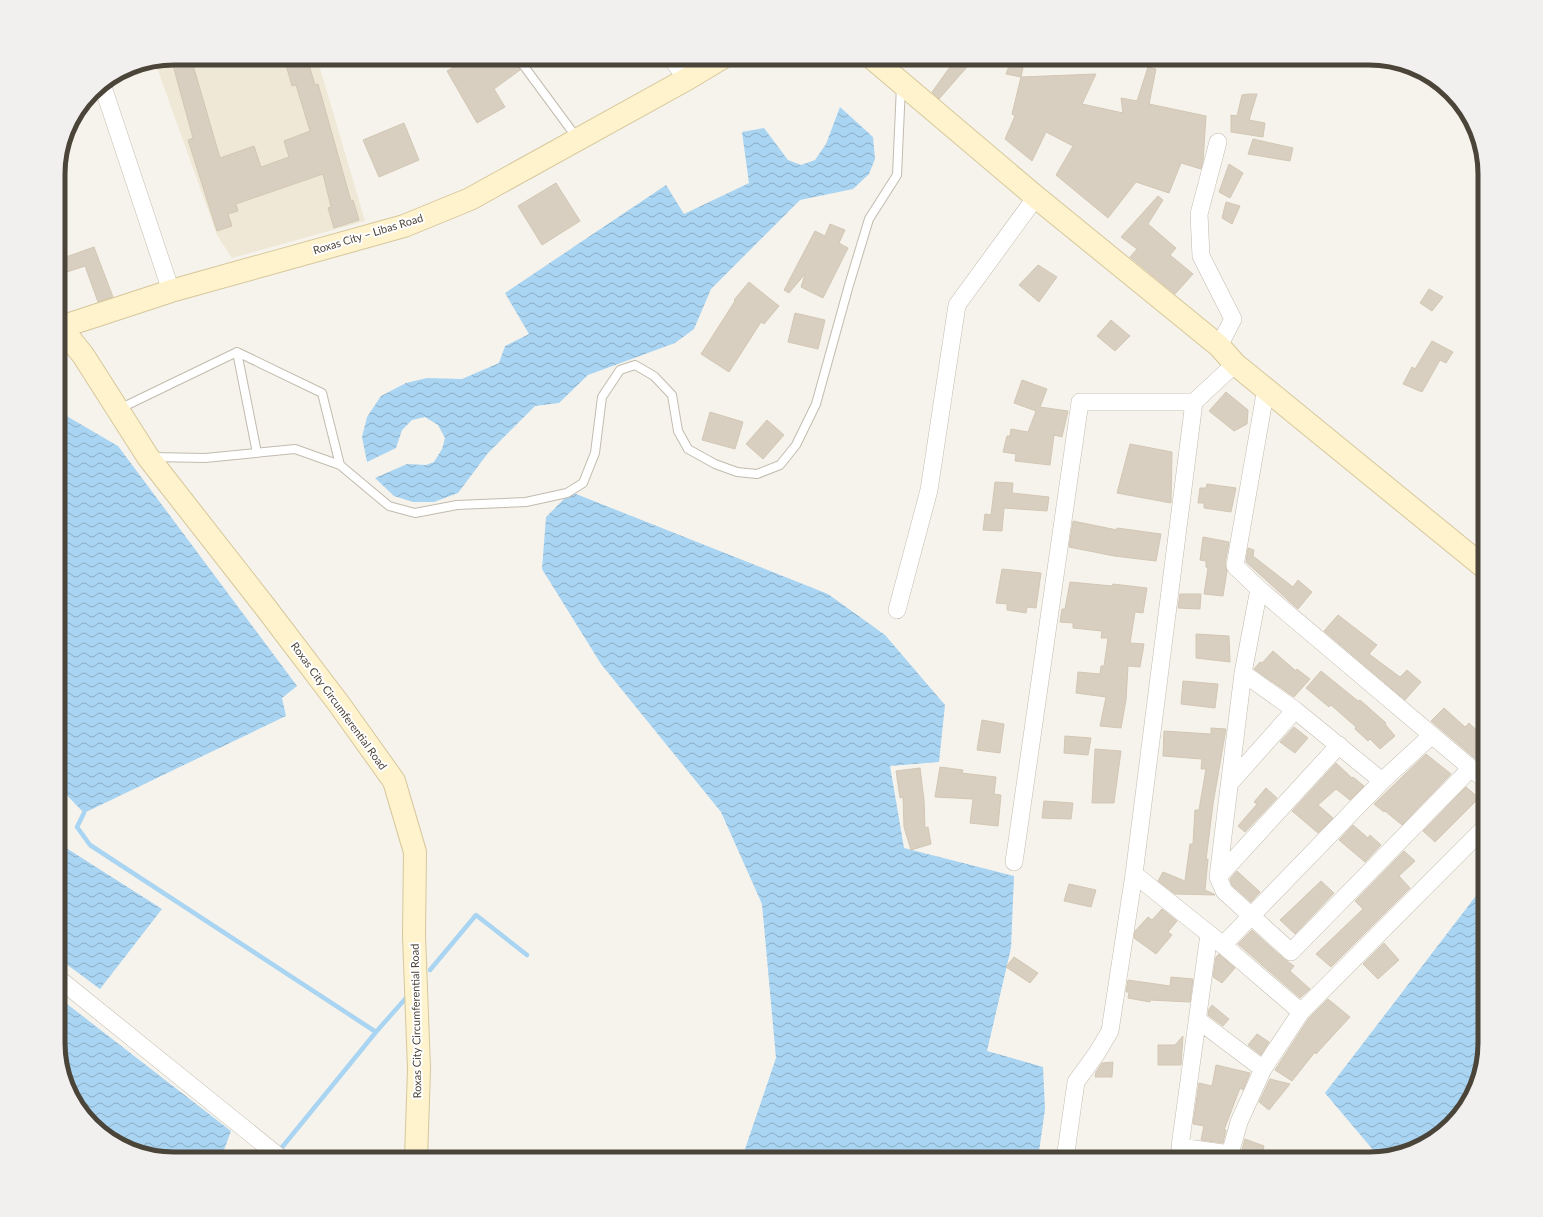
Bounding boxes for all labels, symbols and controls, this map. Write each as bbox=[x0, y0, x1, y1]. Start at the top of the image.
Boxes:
street label: Roxas City – Libas Road bbox=[311, 211, 424, 256]
street label: Roxas City Circumferential Road bbox=[289, 639, 390, 772]
street label: Roxas City Circumferential Road bbox=[408, 944, 423, 1098]

